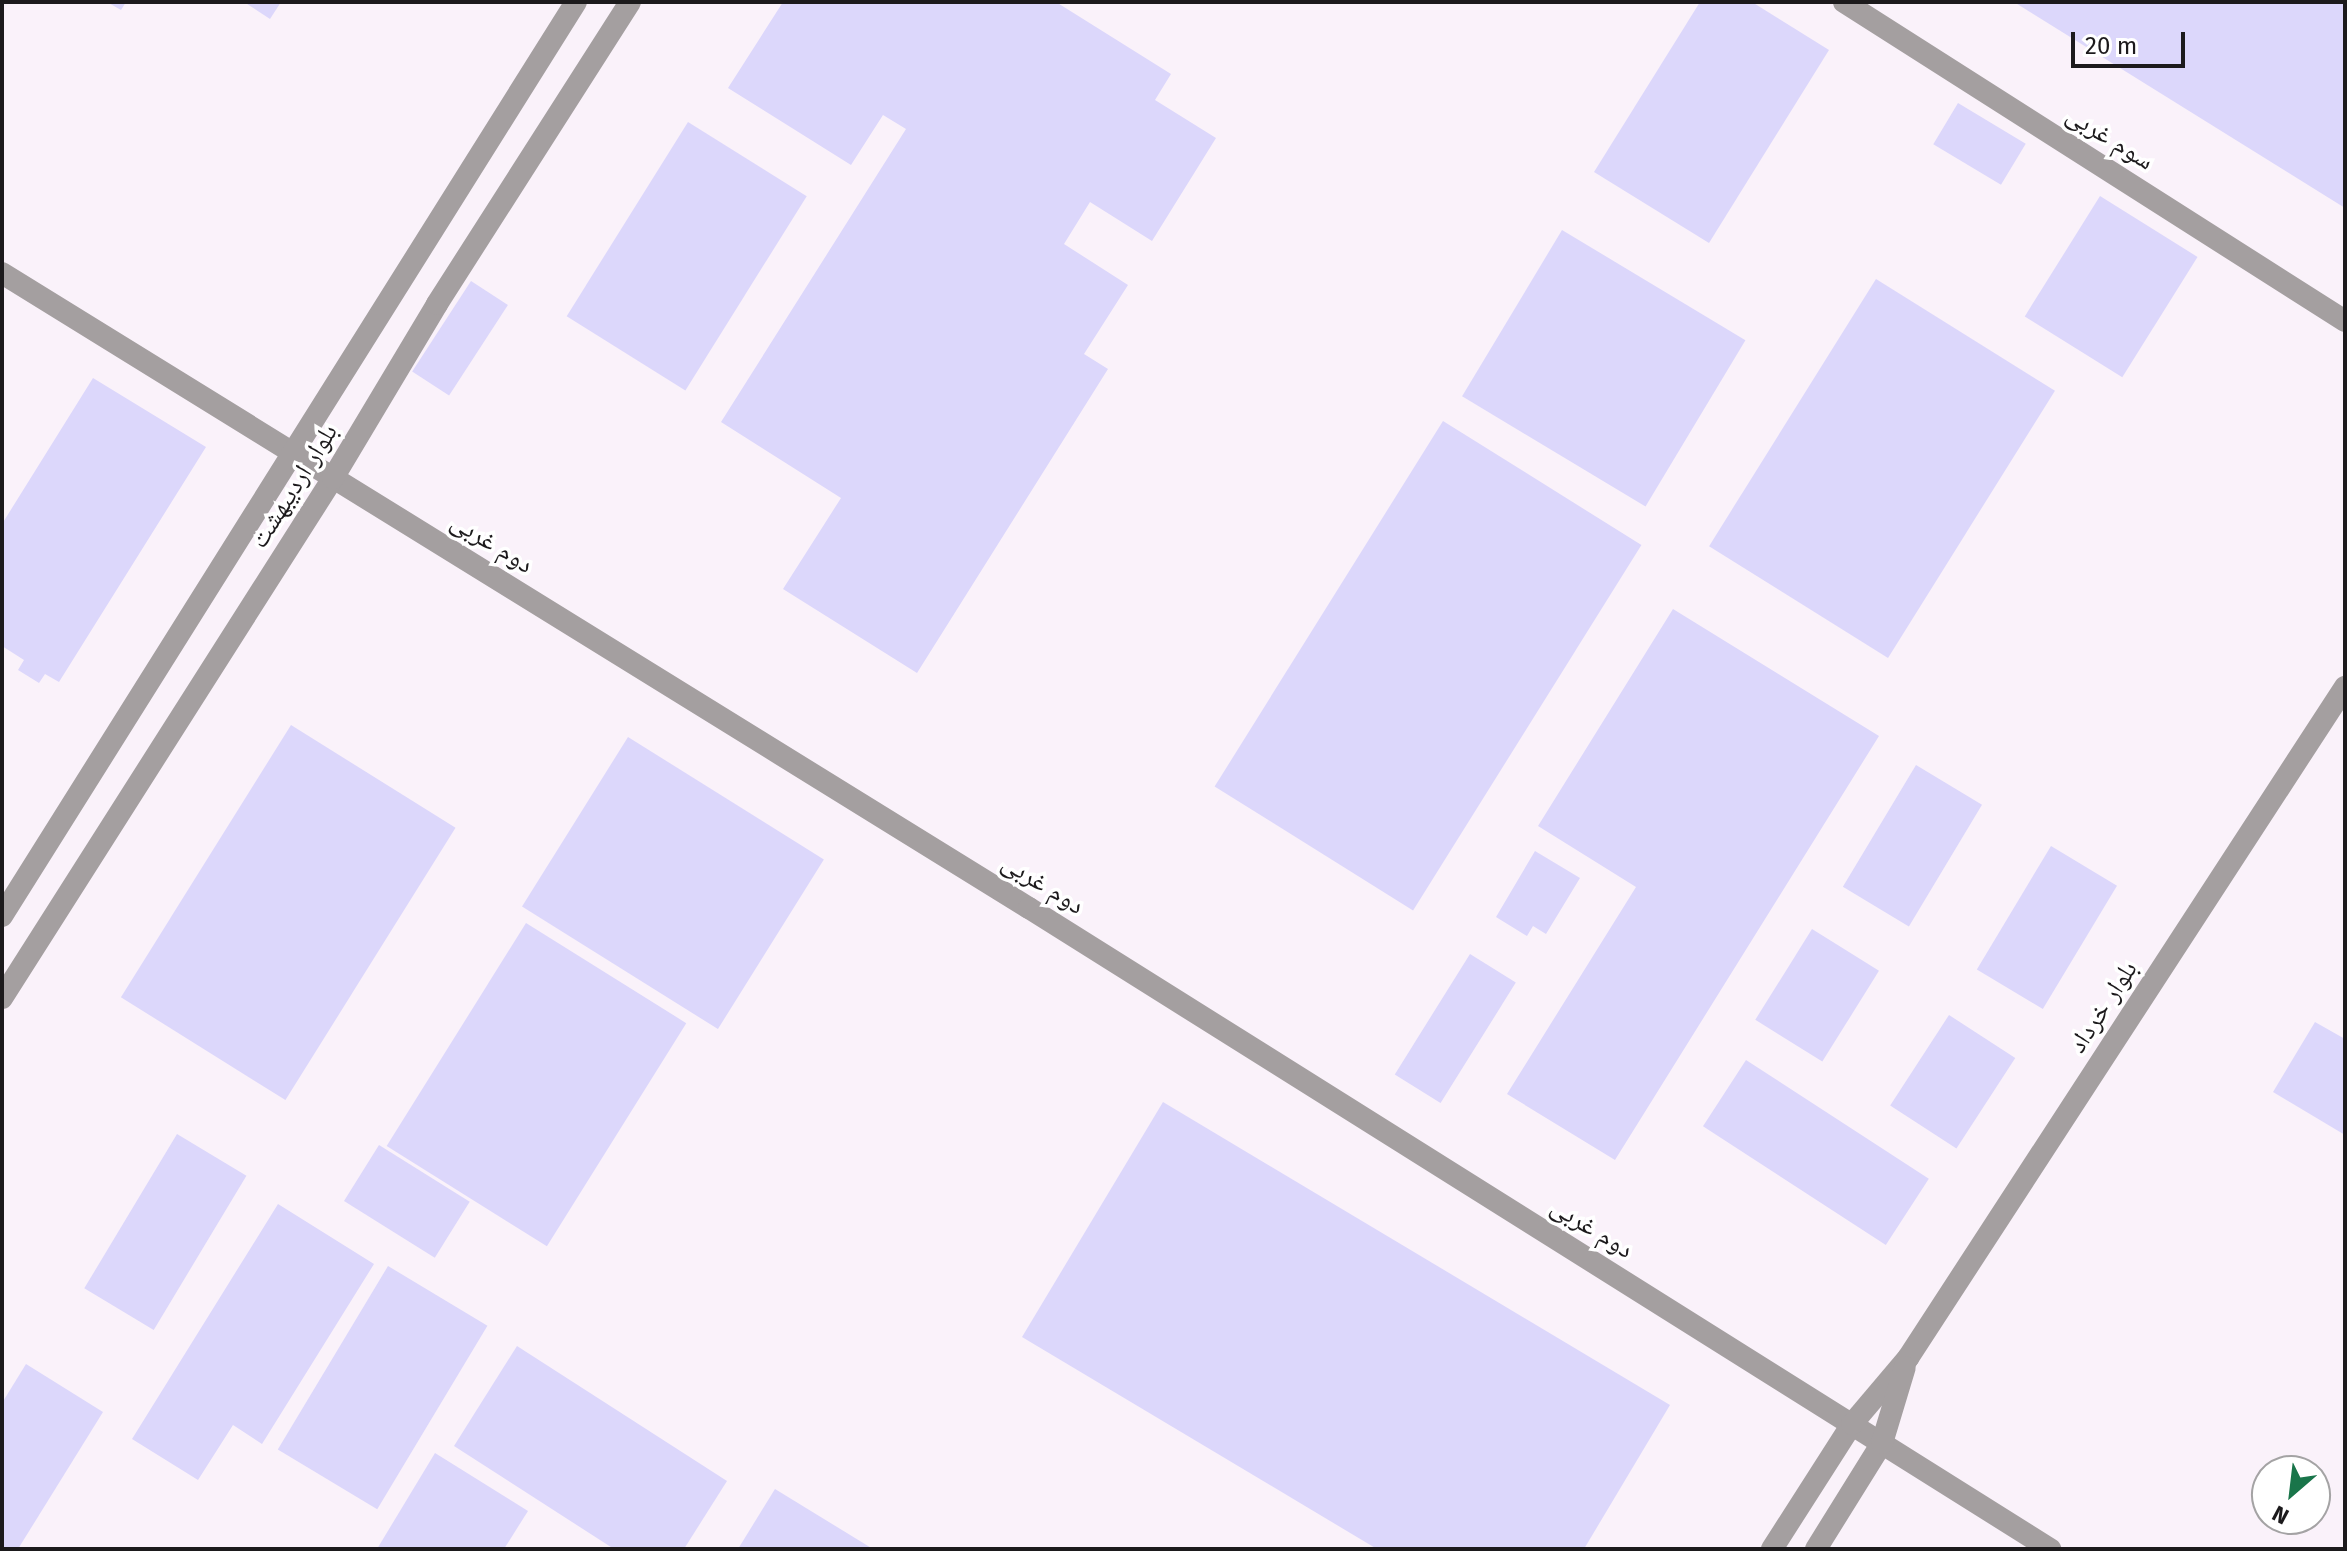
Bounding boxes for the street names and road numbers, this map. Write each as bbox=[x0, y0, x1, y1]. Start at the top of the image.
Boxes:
street label: سوم غربی bbox=[2060, 99, 2160, 177]
street label: بلوار اردیبهشت bbox=[243, 418, 345, 554]
street label: دوم غربی bbox=[445, 506, 539, 580]
street label: دوم غربی bbox=[996, 847, 1090, 921]
street label: بلوار خرداد bbox=[2062, 955, 2144, 1059]
street label: دوم غربی bbox=[1545, 1191, 1639, 1265]

